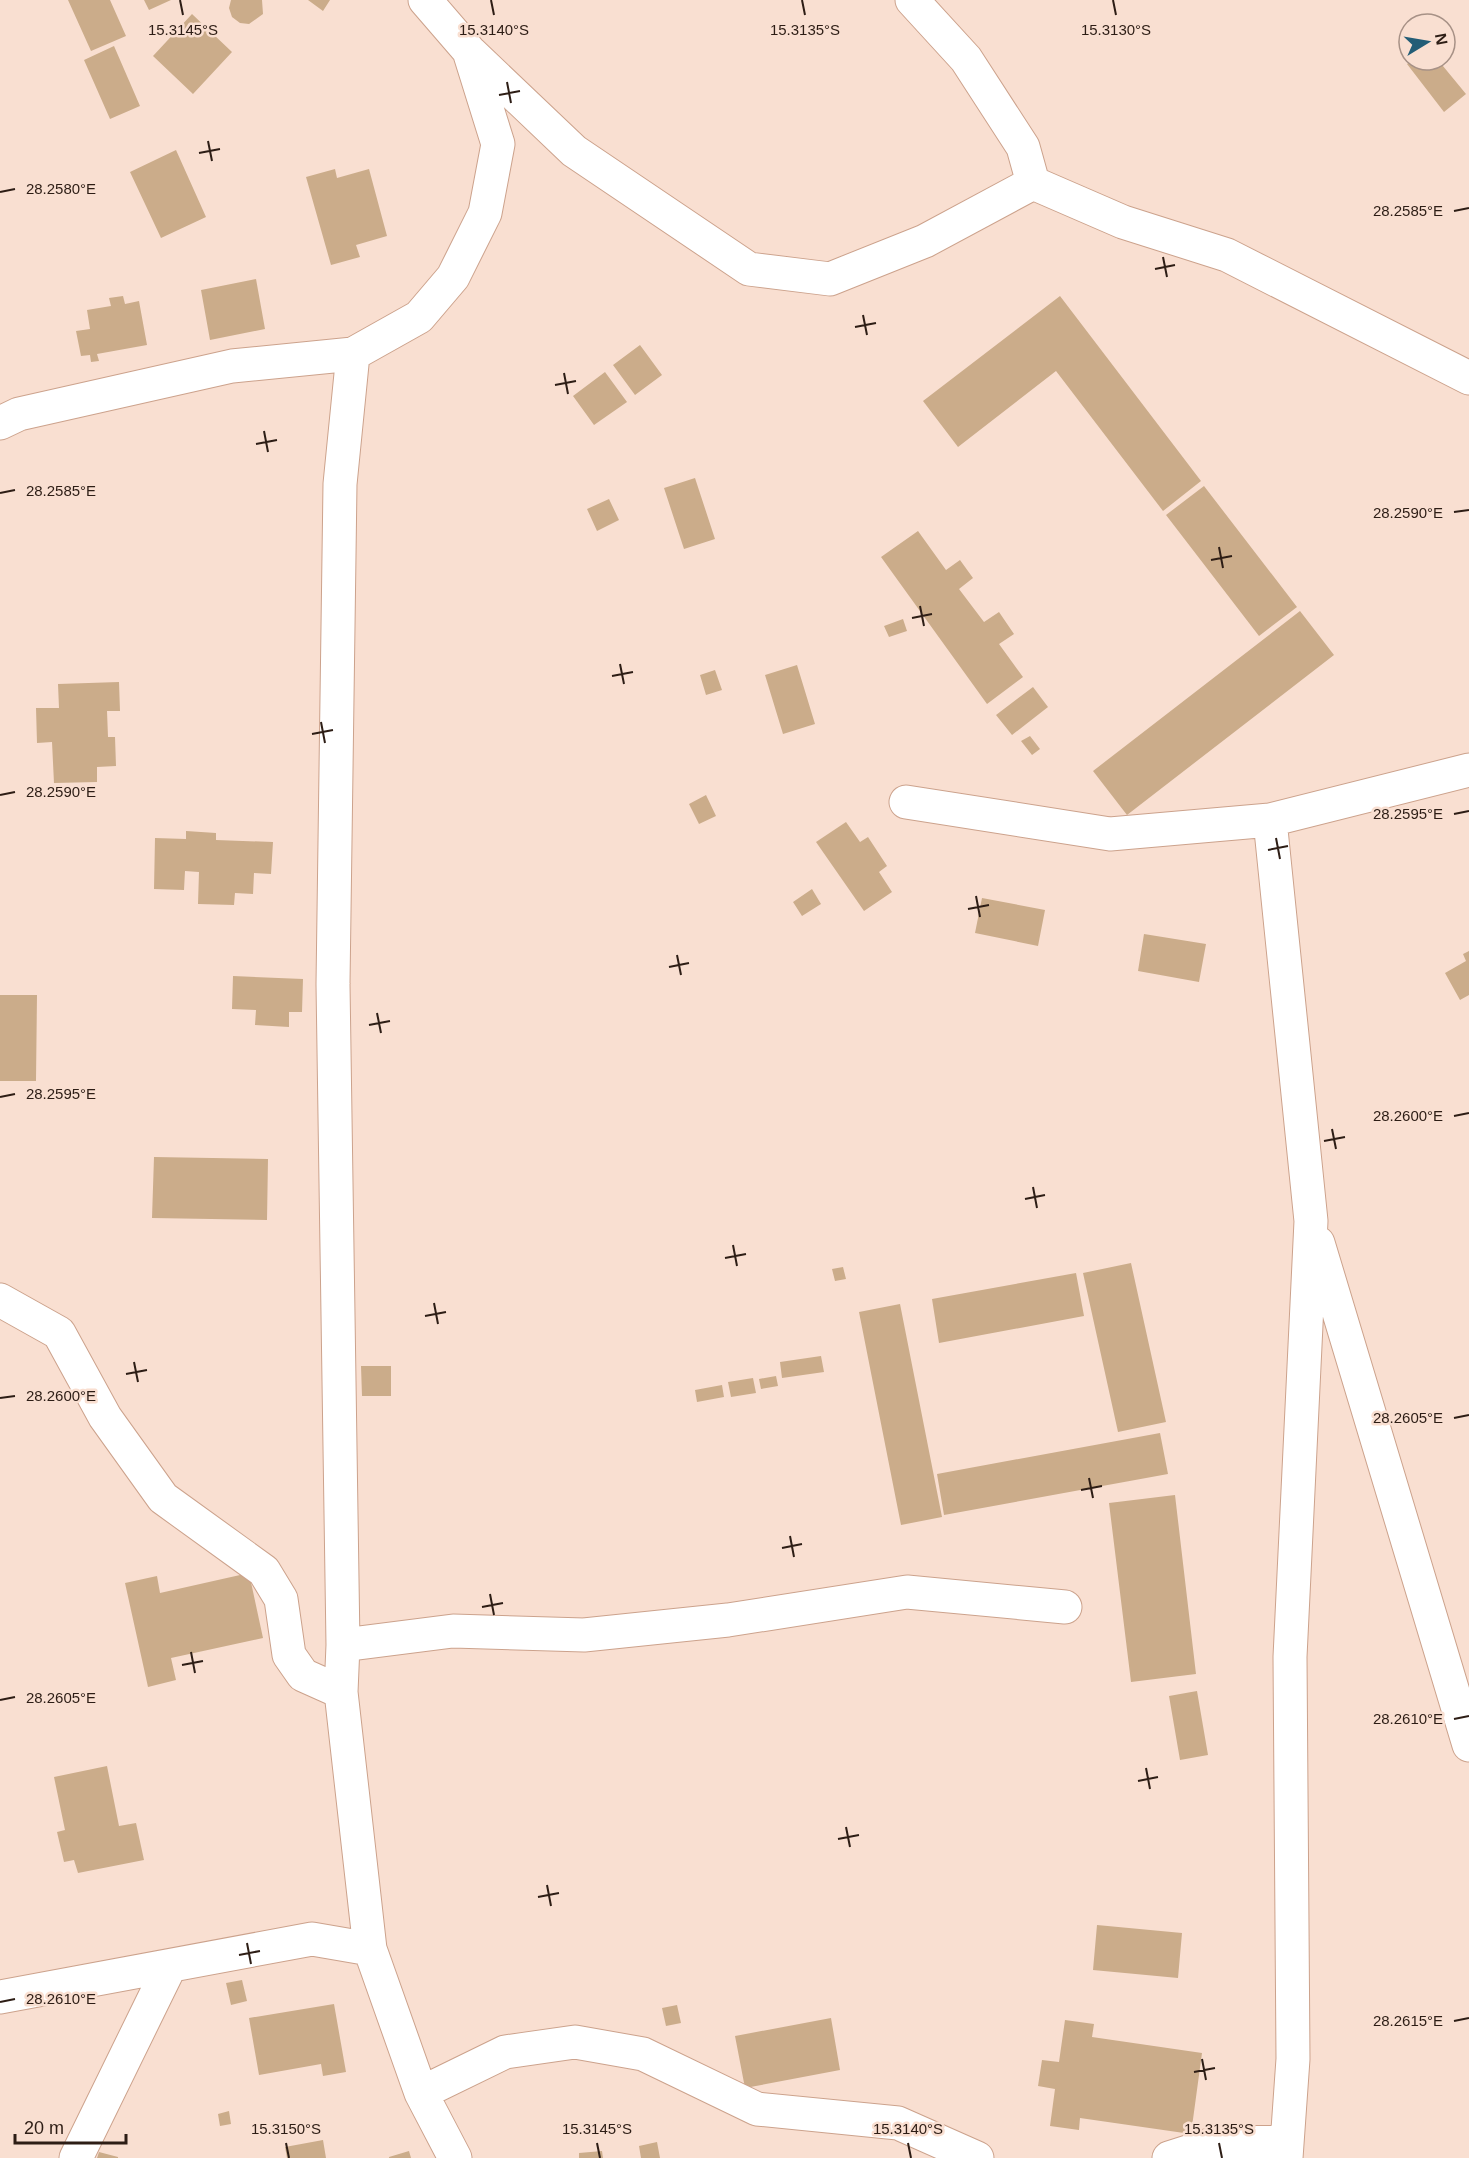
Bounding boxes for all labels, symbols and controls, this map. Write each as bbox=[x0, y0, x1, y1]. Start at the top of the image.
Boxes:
north arrow bbox=[1397, 12, 1457, 72]
text: 15.3145°S bbox=[148, 21, 218, 38]
text: 15.3140°S bbox=[459, 21, 529, 38]
text: 15.3135°S bbox=[770, 21, 840, 38]
text: 15.3130°S bbox=[1081, 21, 1151, 38]
text: N bbox=[1432, 32, 1451, 47]
text: 28.2580°E bbox=[26, 180, 96, 197]
text: 28.2585°E bbox=[1373, 202, 1443, 219]
text: 28.2585°E bbox=[26, 482, 96, 499]
text: 28.2590°E bbox=[1373, 504, 1443, 521]
text: 28.2590°E bbox=[26, 783, 96, 800]
text: 28.2595°E bbox=[1373, 805, 1443, 822]
text: 28.2595°E bbox=[26, 1085, 96, 1102]
text: 28.2600°E bbox=[1373, 1107, 1443, 1124]
text: 28.2600°E bbox=[26, 1387, 96, 1404]
text: 28.2605°E bbox=[1373, 1409, 1443, 1426]
text: 28.2605°E bbox=[26, 1689, 96, 1706]
text: 28.2610°E bbox=[1373, 1710, 1443, 1727]
text: 28.2610°E bbox=[26, 1990, 96, 2007]
text: 28.2615°E bbox=[1373, 2012, 1443, 2029]
scale bar bbox=[15, 2107, 126, 2145]
text: 20 m bbox=[24, 2118, 64, 2138]
text: 15.3150°S bbox=[251, 2120, 321, 2137]
text: 15.3145°S bbox=[562, 2120, 632, 2137]
text: 15.3140°S bbox=[873, 2120, 943, 2137]
text: 15.3135°S bbox=[1184, 2120, 1254, 2137]

